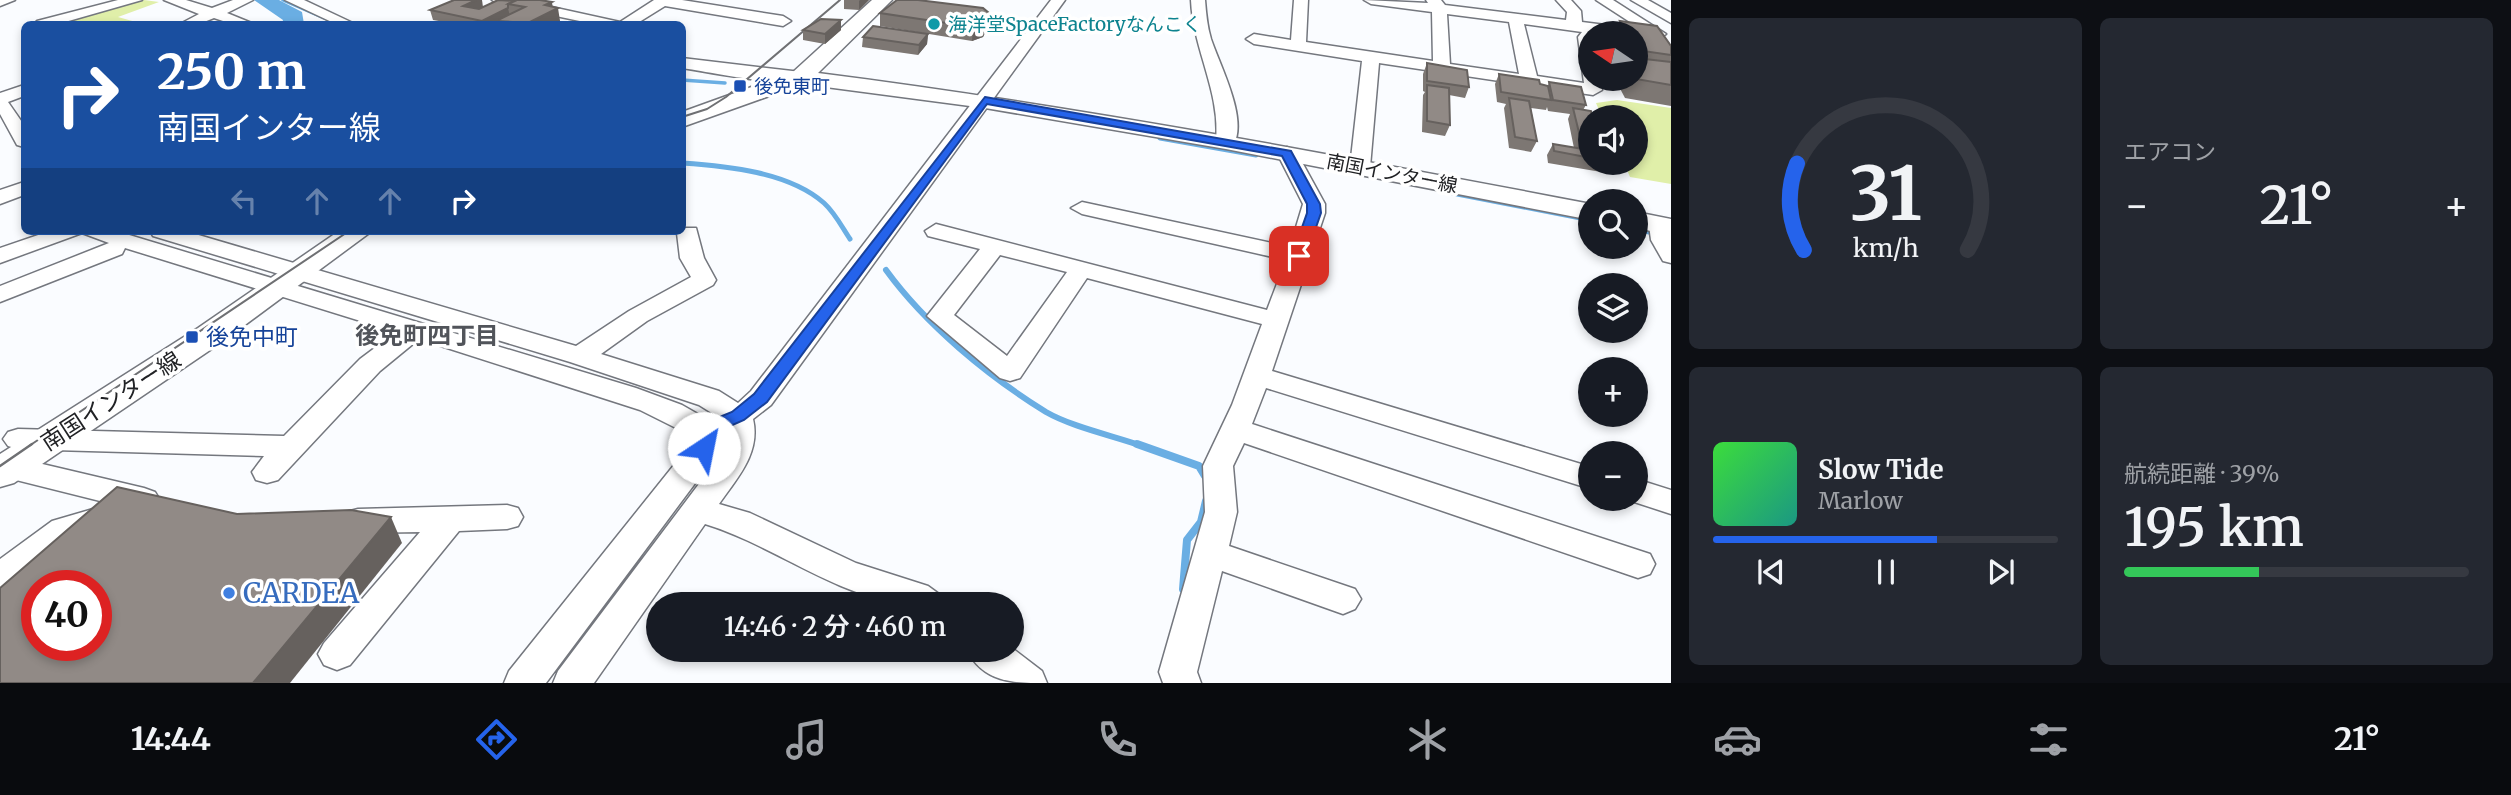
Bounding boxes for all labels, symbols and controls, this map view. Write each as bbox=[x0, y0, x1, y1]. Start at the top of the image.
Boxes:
place label: 海洋堂SpaceFactoryなんこく bbox=[948, 12, 1202, 36]
marker: 海洋堂SpaceFactoryなんこく bbox=[926, 16, 942, 32]
north arrow bbox=[1578, 21, 1648, 91]
map controls bbox=[1578, 21, 1648, 511]
text: 250 m bbox=[157, 41, 306, 102]
icon: right bbox=[42, 49, 133, 140]
place label: 後免東町 bbox=[754, 74, 830, 98]
marker: 後免東町 bbox=[732, 78, 748, 94]
button: sound bbox=[1578, 105, 1648, 175]
text: 南国インター線 bbox=[157, 108, 381, 148]
text: エアコン bbox=[2124, 137, 2216, 166]
text: 31 bbox=[1849, 148, 1922, 240]
street label: 南国インター線 bbox=[1324, 149, 1460, 197]
text: 21° bbox=[2260, 173, 2333, 238]
icon: left bbox=[225, 182, 263, 220]
icon: ahead bbox=[298, 182, 336, 220]
icon: ahead bbox=[371, 182, 409, 220]
icon: right bbox=[444, 182, 482, 220]
text: − bbox=[2124, 182, 2149, 229]
text: + bbox=[2444, 182, 2469, 229]
button: search bbox=[1578, 189, 1648, 259]
pin bbox=[1269, 226, 1329, 286]
text: km/h bbox=[1852, 231, 1919, 263]
icon: arrive bbox=[1280, 237, 1318, 275]
button: layers bbox=[1578, 273, 1648, 343]
district label: 後免町四丁目 bbox=[355, 320, 499, 351]
place label: 後免中町 bbox=[206, 322, 298, 351]
marker: 後免中町 bbox=[184, 329, 200, 345]
street label: 南国インター線 bbox=[35, 345, 186, 457]
button: + bbox=[1578, 357, 1648, 427]
position arrow bbox=[667, 411, 741, 485]
button: − bbox=[1578, 441, 1648, 511]
text: Slow Tide bbox=[1818, 453, 1944, 486]
text: 航続距離 · 39% bbox=[2124, 459, 2280, 488]
text: Marlow bbox=[1818, 486, 1903, 515]
text: 195 km bbox=[2124, 495, 2304, 560]
icon: previous bbox=[1752, 553, 1790, 591]
icon: pause bbox=[1867, 553, 1905, 591]
icon: next bbox=[1982, 553, 2020, 591]
speed limit sign: 40 bbox=[21, 570, 112, 661]
place label: CARDEA bbox=[243, 575, 360, 611]
marker: CARDEA bbox=[221, 585, 237, 601]
text: 14:46 · 2 分 · 460 m bbox=[724, 610, 946, 643]
icon: directions bbox=[472, 715, 521, 764]
icon: music bbox=[782, 715, 831, 764]
icon: phone bbox=[1093, 715, 1142, 764]
icon: climate bbox=[1403, 715, 1452, 764]
icon: car bbox=[1713, 715, 1762, 764]
icon: filters bbox=[2024, 715, 2073, 764]
text: 14:44 bbox=[131, 719, 211, 759]
text: 21° bbox=[2334, 719, 2380, 759]

